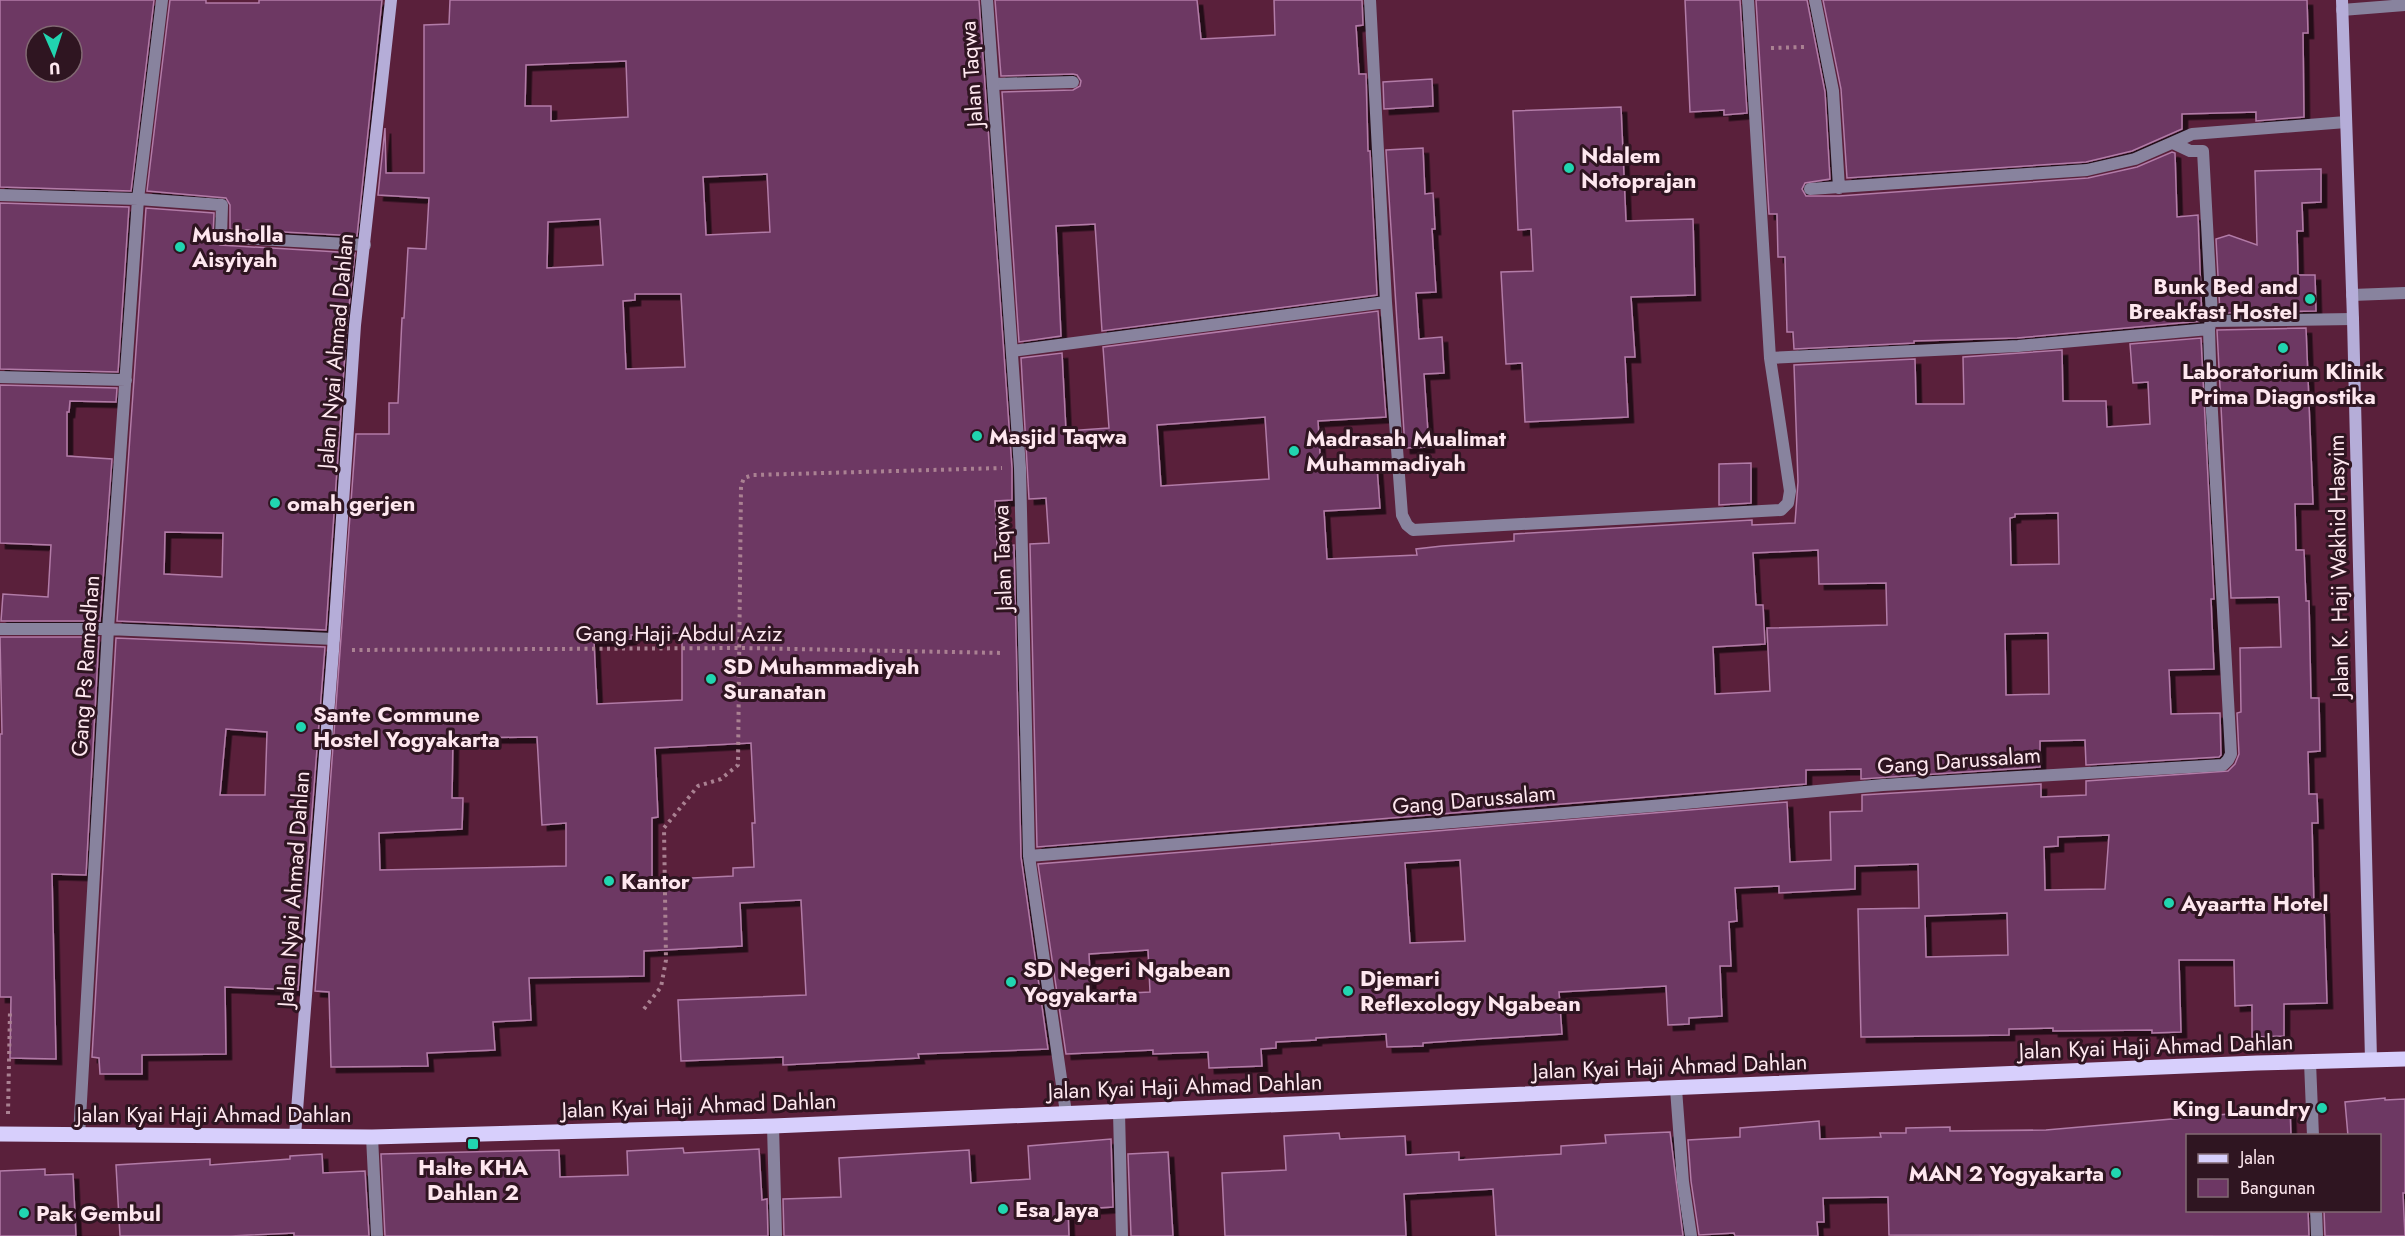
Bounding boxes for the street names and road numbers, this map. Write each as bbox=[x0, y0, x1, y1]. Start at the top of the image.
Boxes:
street label: Jalan Taqwa bbox=[951, 20, 991, 131]
street label: Jalan Nyai Ahmad Dahlan bbox=[308, 232, 361, 473]
street label: Jalan K. Haji Wakhid Hasyim bbox=[2320, 434, 2356, 701]
street label: Jalan Taqwa bbox=[984, 504, 1020, 615]
street label: Gang Ps Ramadhan bbox=[63, 574, 107, 758]
street label: Gang Haji Abdul Aziz bbox=[576, 617, 782, 649]
street label: Gang Darussalam bbox=[1876, 738, 2042, 782]
street label: Jalan Nyai Ahmad Dahlan bbox=[269, 770, 317, 1011]
street label: Gang Darussalam bbox=[1391, 776, 1557, 822]
street label: Jalan Kyai Haji Ahmad Dahlan bbox=[2015, 1025, 2294, 1067]
street label: Jalan Kyai Haji Ahmad Dahlan bbox=[1529, 1045, 1808, 1087]
street label: Jalan Kyai Haji Ahmad Dahlan bbox=[1044, 1065, 1323, 1107]
street label: Jalan Kyai Haji Ahmad Dahlan bbox=[558, 1084, 837, 1126]
street label: Jalan Kyai Haji Ahmad Dahlan bbox=[74, 1098, 351, 1130]

